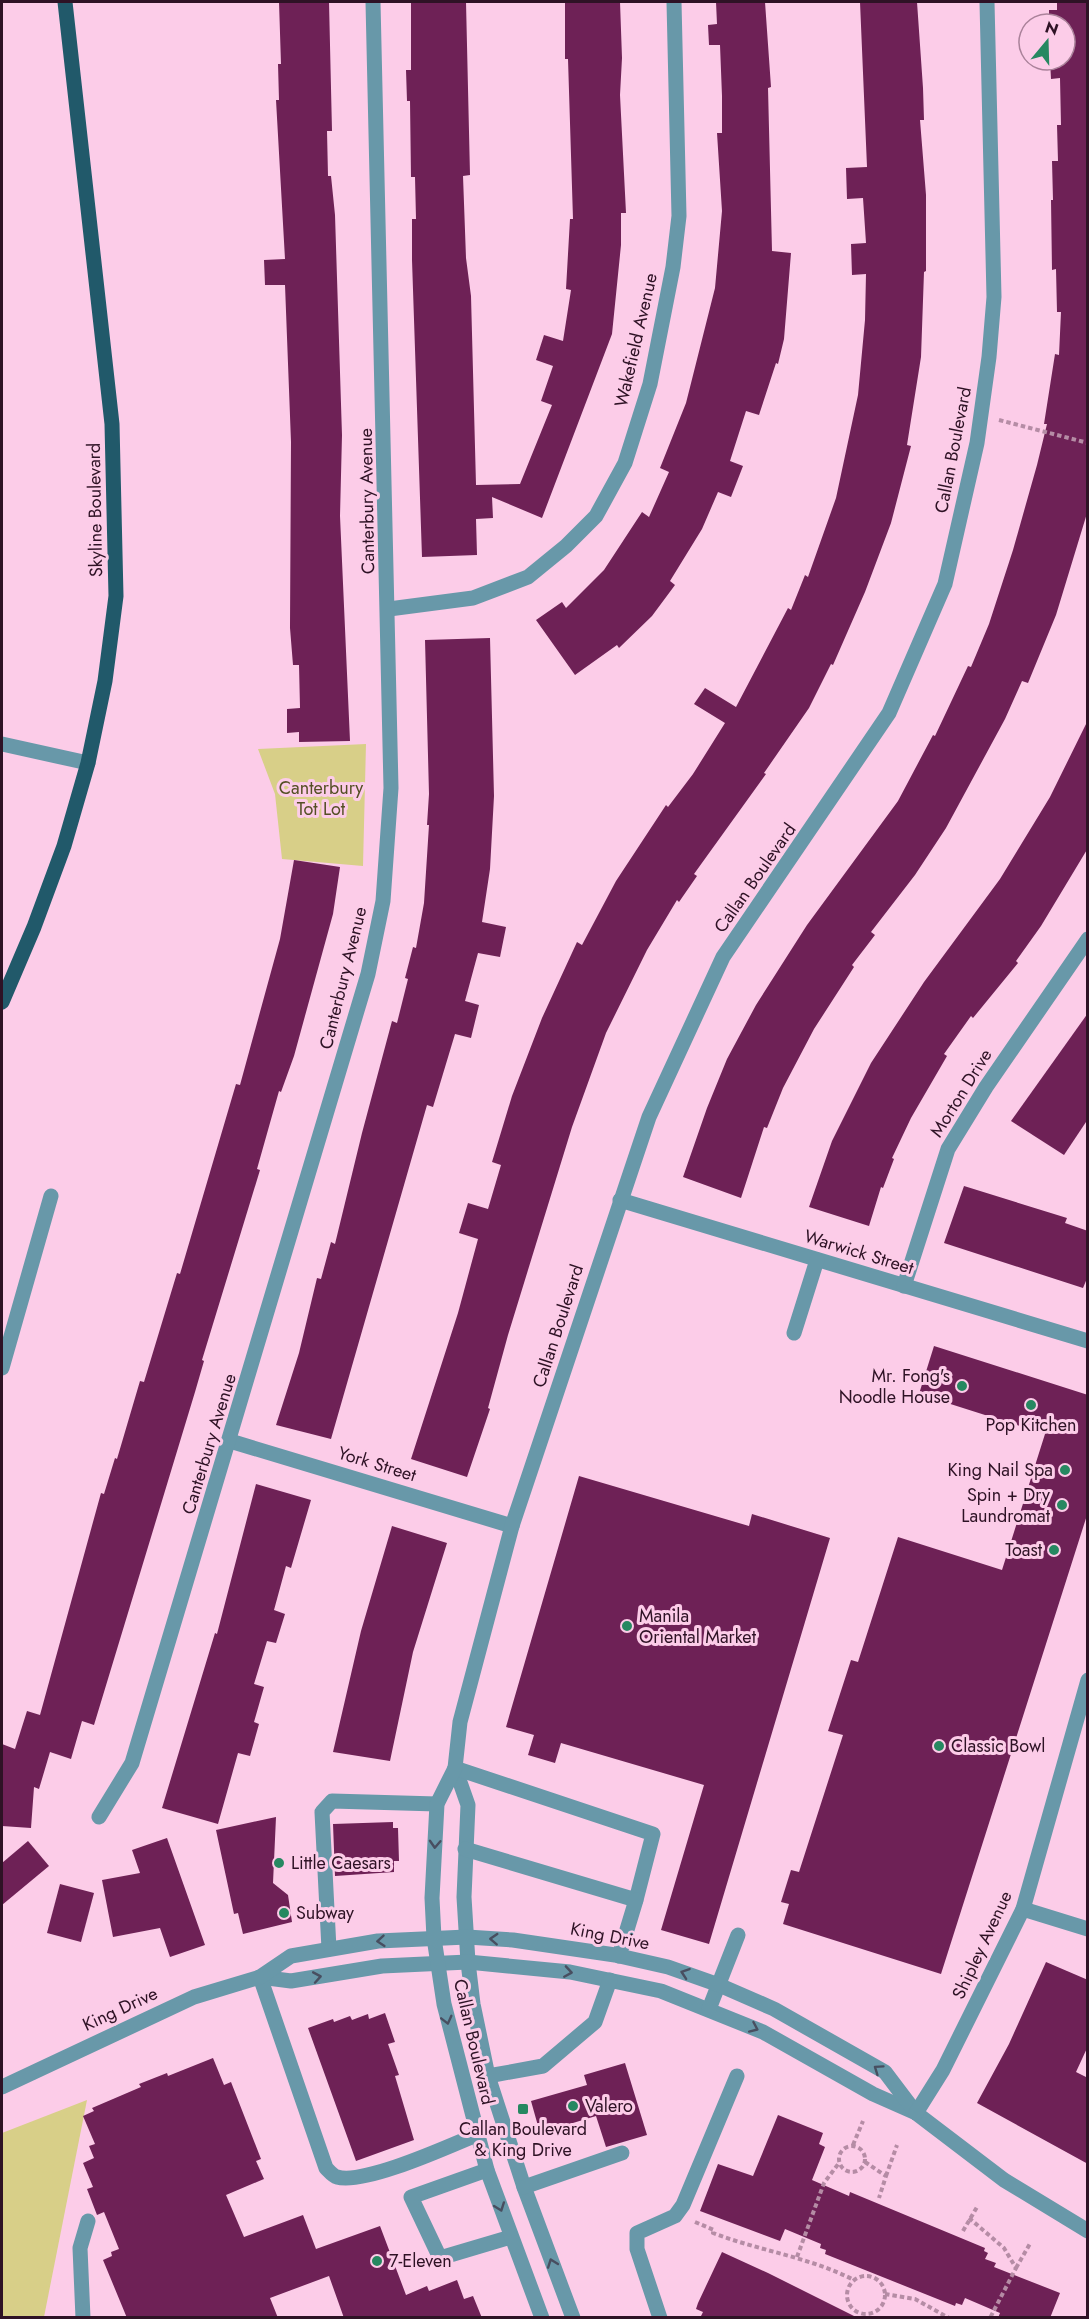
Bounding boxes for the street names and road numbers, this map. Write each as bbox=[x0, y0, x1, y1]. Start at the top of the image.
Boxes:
street label: Wakefield Avenue bbox=[608, 271, 664, 409]
street label: Callan Boulevard bbox=[928, 385, 978, 515]
street label: Canterbury Avenue bbox=[353, 428, 381, 574]
street label: Skyline Boulevard bbox=[81, 443, 109, 577]
street label: Callan Boulevard bbox=[708, 818, 802, 938]
street label: Canterbury Avenue bbox=[313, 904, 373, 1052]
street label: Morton Drive bbox=[924, 1044, 998, 1142]
street label: Warwick Street bbox=[801, 1223, 918, 1281]
street label: Callan Boulevard bbox=[526, 1261, 590, 1391]
street label: Canterbury Avenue bbox=[175, 1370, 243, 1518]
street label: York Street bbox=[335, 1440, 420, 1488]
street label: Shipley Avenue bbox=[946, 1887, 1018, 2003]
street label: King Drive bbox=[568, 1916, 652, 1956]
street label: Callan Boulevard bbox=[447, 1977, 501, 2107]
street label: King Drive bbox=[78, 1980, 162, 2038]

